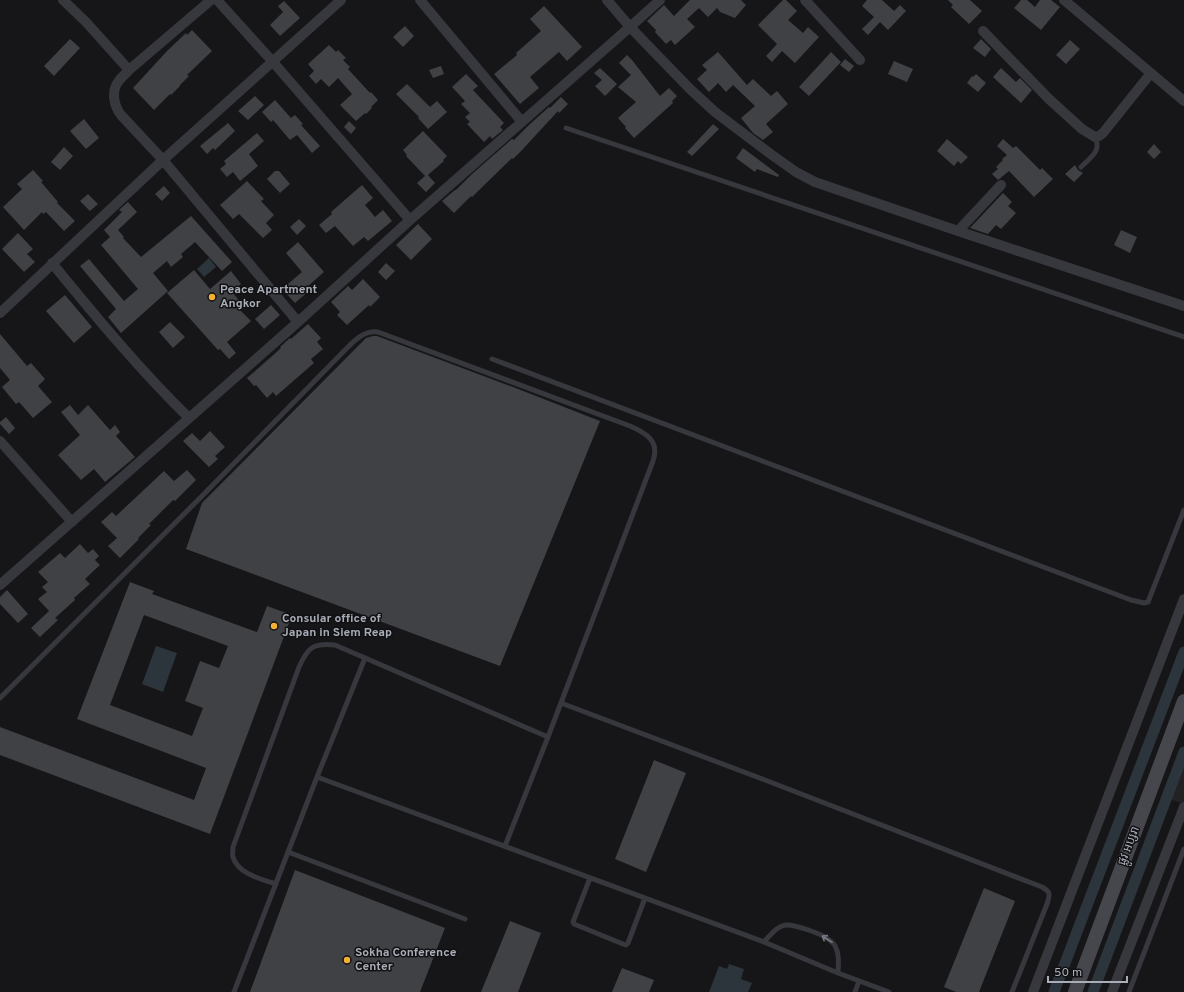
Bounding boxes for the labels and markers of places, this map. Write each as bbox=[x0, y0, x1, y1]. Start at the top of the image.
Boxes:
place label: Peace Apartment Angkor bbox=[220, 282, 317, 312]
marker: Peace Apartment Angkor bbox=[207, 292, 217, 302]
place label: Consular office of Japan in Siem Reap bbox=[282, 611, 392, 641]
marker: Consular office of Japan in Siem Reap bbox=[269, 621, 279, 631]
place label: Sokha Conference Center bbox=[355, 945, 457, 975]
marker: Sokha Conference Center bbox=[342, 955, 352, 965]

